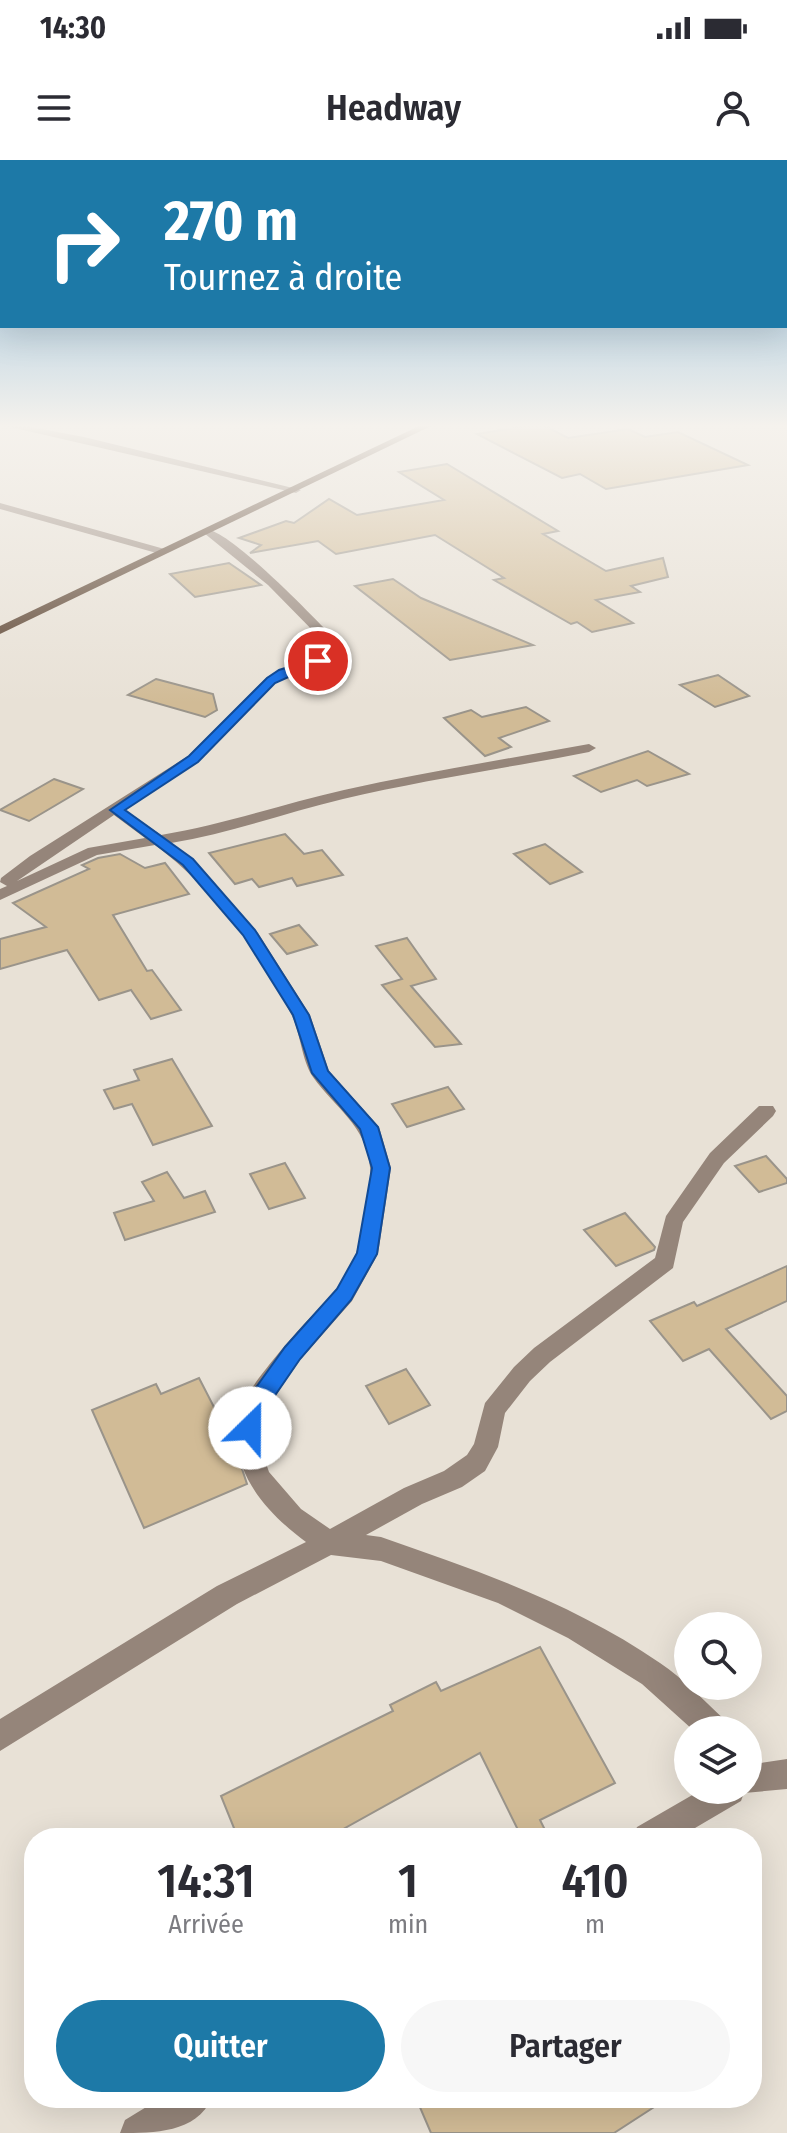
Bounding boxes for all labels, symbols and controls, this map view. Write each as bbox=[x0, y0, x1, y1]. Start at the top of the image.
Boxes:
text: 14:30 bbox=[40, 10, 106, 46]
icon: menu bbox=[32, 86, 76, 130]
text: Headway bbox=[326, 86, 461, 130]
icon: person bbox=[711, 86, 755, 130]
text: 270 m bbox=[164, 188, 298, 255]
icon: right bbox=[32, 192, 136, 296]
text: Tournez à droite bbox=[164, 256, 402, 300]
pin bbox=[284, 627, 352, 695]
icon: arrive bbox=[296, 639, 340, 683]
position arrow bbox=[208, 1386, 292, 1470]
map controls bbox=[674, 1612, 762, 1804]
button: search bbox=[674, 1612, 762, 1700]
button: layers bbox=[674, 1716, 762, 1804]
text: 14:31 bbox=[157, 1852, 255, 1910]
text: 1 bbox=[398, 1852, 418, 1910]
text: 410 bbox=[562, 1852, 629, 1910]
text: Arrivée bbox=[168, 1909, 244, 1940]
text: min bbox=[388, 1909, 428, 1940]
text: m bbox=[585, 1909, 605, 1940]
button: Quitter bbox=[56, 2000, 385, 2092]
button: Partager bbox=[401, 2000, 730, 2092]

